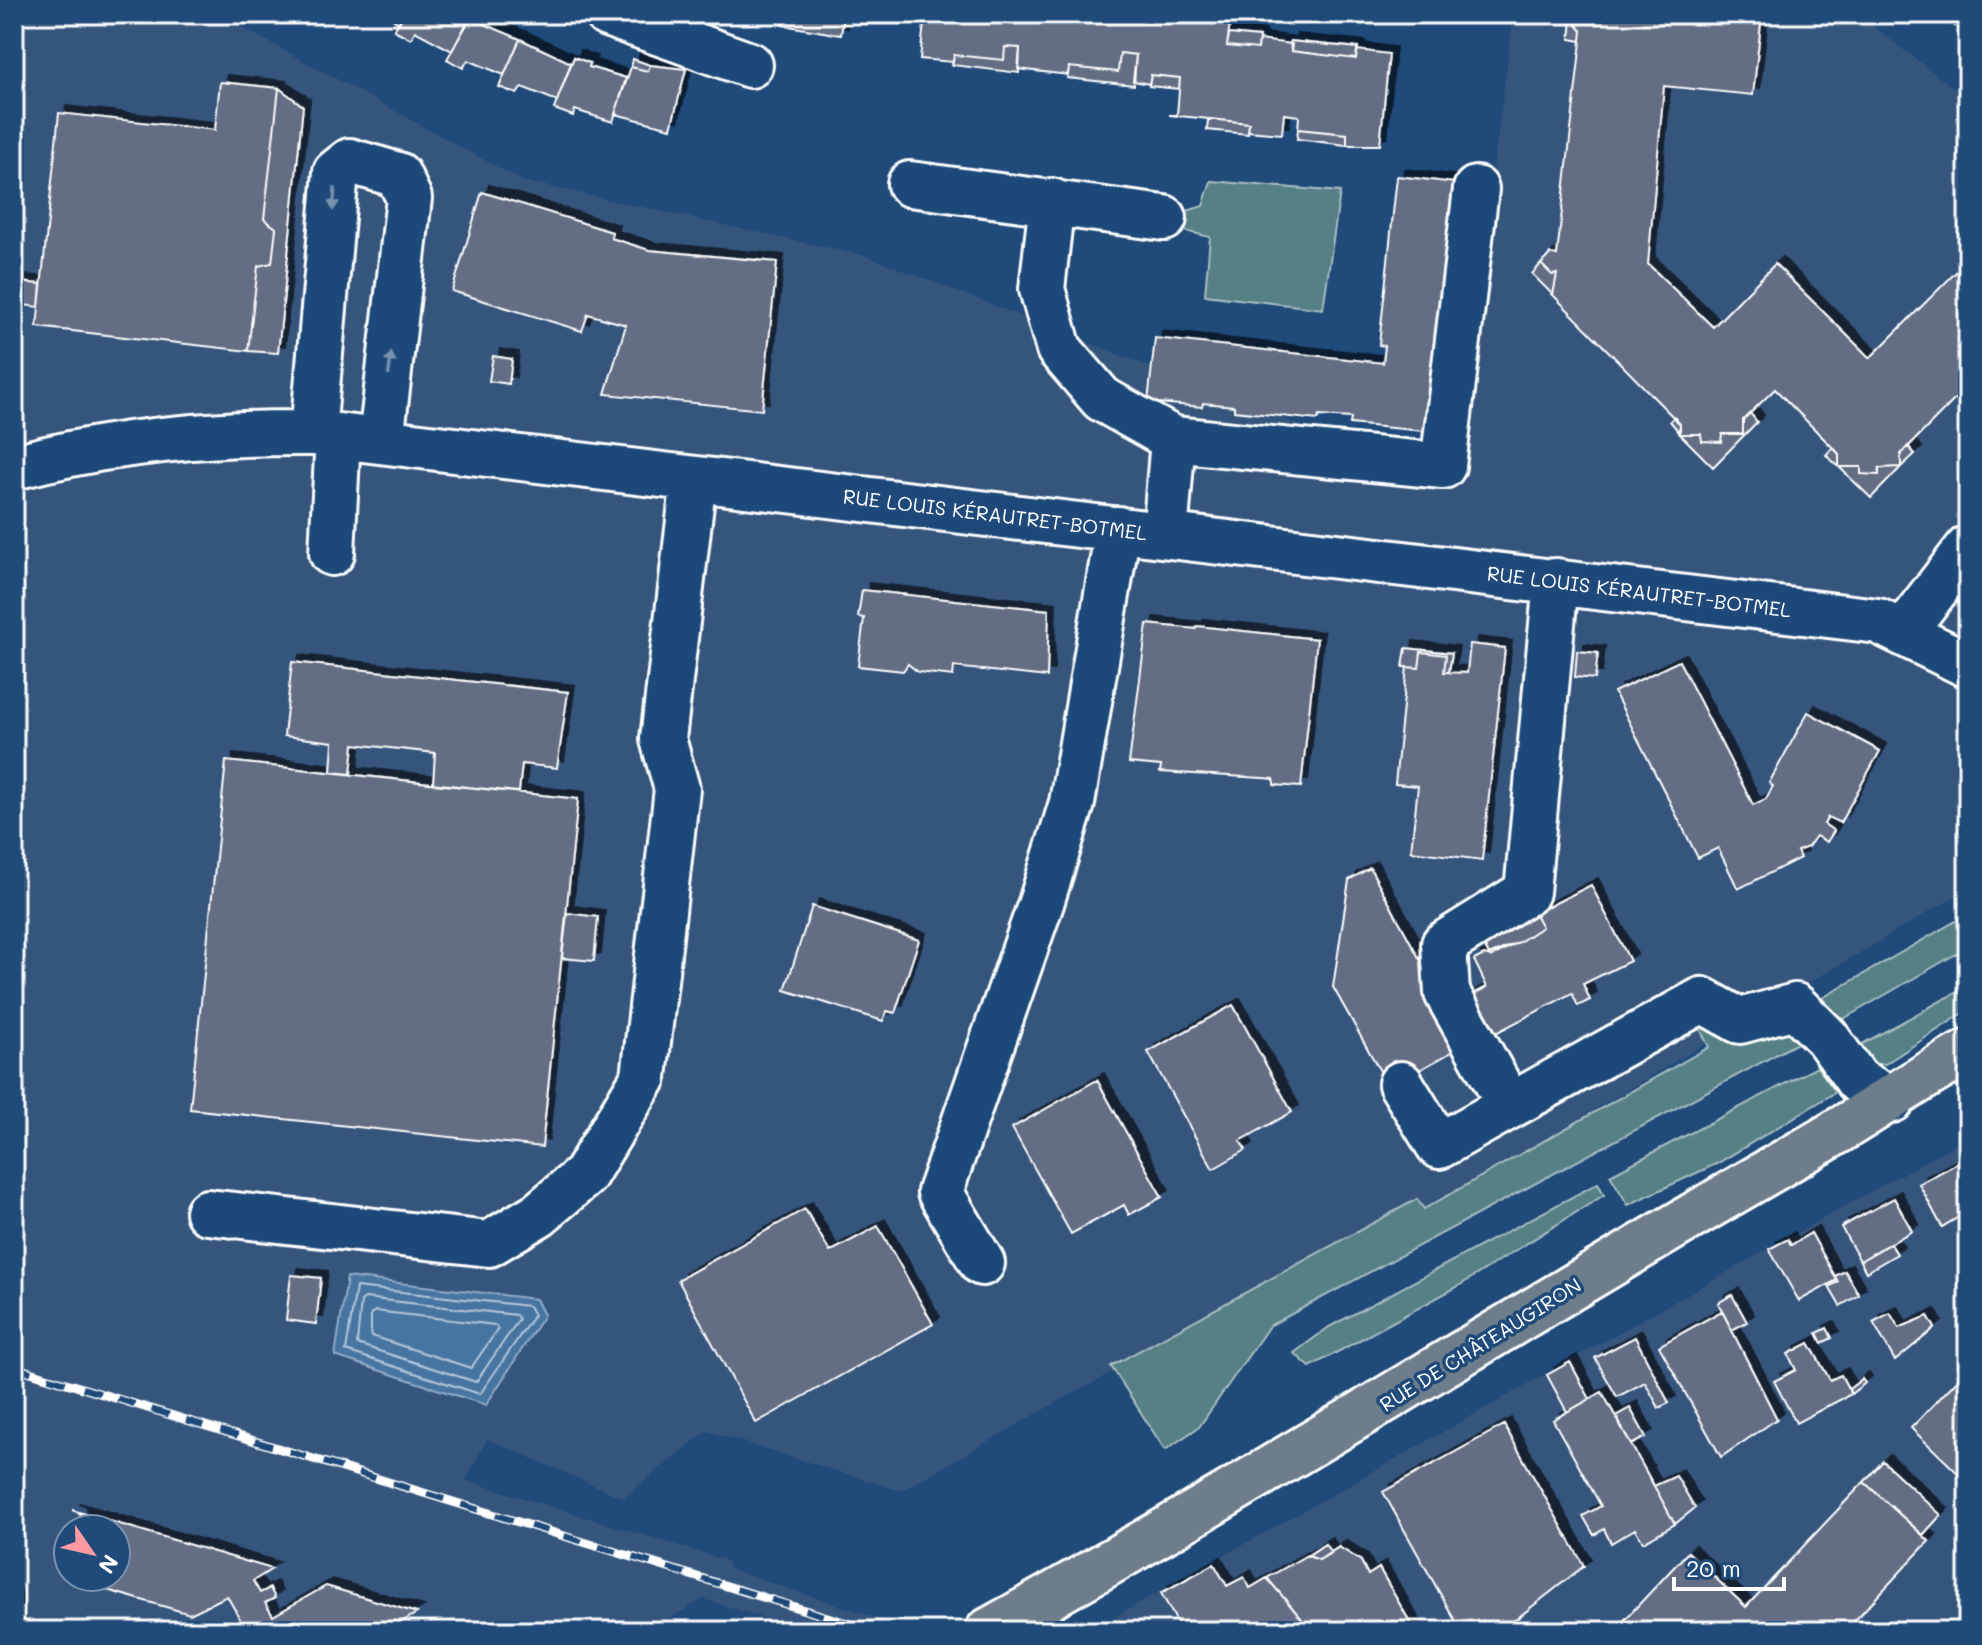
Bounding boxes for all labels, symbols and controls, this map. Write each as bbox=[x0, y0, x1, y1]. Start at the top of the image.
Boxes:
one-way arrow bbox=[327, 187, 340, 212]
one-way arrow bbox=[384, 351, 397, 376]
street label: RUE LOUIS KÉRAUTRET-BOTMEL bbox=[842, 482, 1149, 546]
street label: RUE LOUIS KÉRAUTRET-BOTMEL bbox=[1486, 559, 1793, 623]
street label: RUE DE CHÂTEAUGIRON bbox=[1374, 1271, 1586, 1417]
north arrow bbox=[52, 1513, 132, 1593]
scale bar bbox=[1674, 1541, 1784, 1591]
text: N bbox=[92, 1549, 126, 1579]
text: 20 m bbox=[1686, 1552, 1741, 1583]

